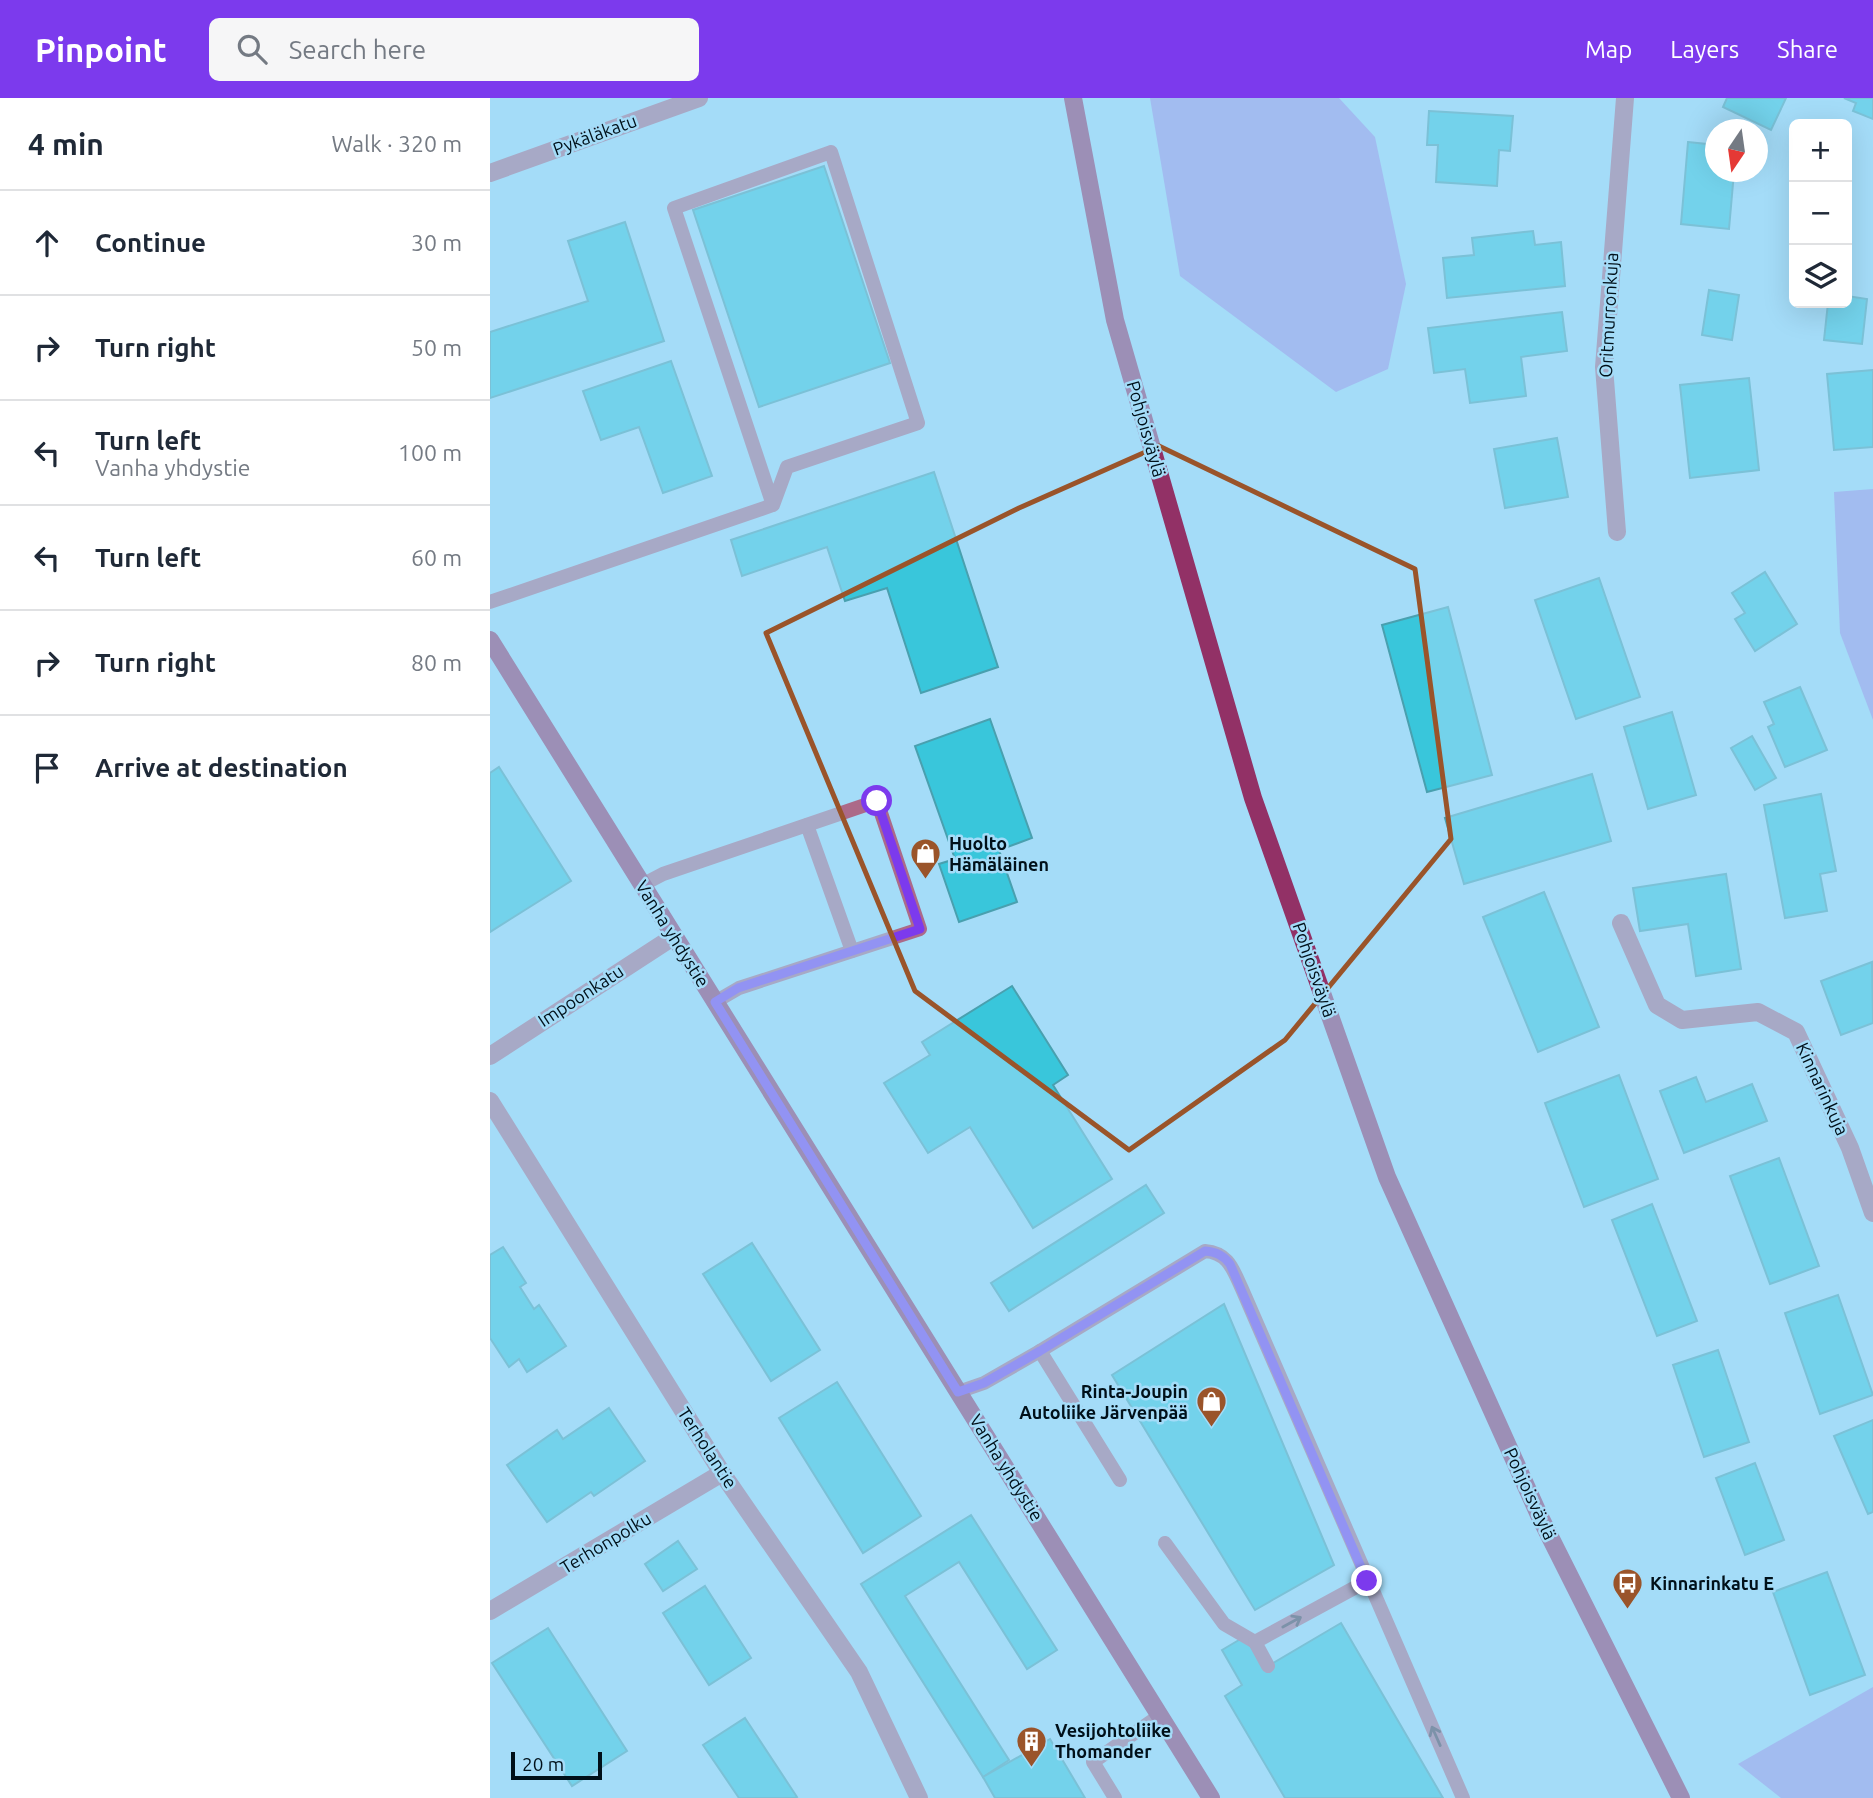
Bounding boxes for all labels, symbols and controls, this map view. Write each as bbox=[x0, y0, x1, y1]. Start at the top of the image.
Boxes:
search box bbox=[209, 18, 699, 81]
icon: search bbox=[233, 30, 271, 68]
text: Pinpoint bbox=[35, 31, 167, 68]
text: Search here bbox=[289, 35, 426, 64]
text: Map bbox=[1585, 36, 1632, 63]
text: Layers bbox=[1670, 36, 1739, 63]
text: Share bbox=[1777, 36, 1838, 63]
street label: Pykäläkatu bbox=[550, 110, 639, 158]
north arrow bbox=[1705, 119, 1768, 182]
map controls bbox=[1789, 119, 1852, 308]
button: + bbox=[1789, 119, 1852, 182]
text: 4 min bbox=[28, 127, 104, 161]
text: Walk · 320 m bbox=[331, 131, 462, 156]
button: − bbox=[1789, 182, 1852, 245]
icon: ahead bbox=[28, 224, 66, 262]
text: Continue bbox=[95, 228, 206, 257]
text: 30 m bbox=[411, 230, 462, 255]
button: layers bbox=[1789, 245, 1852, 308]
street label: Oritmurronkuja bbox=[1595, 252, 1621, 378]
icon: right bbox=[28, 329, 66, 367]
text: Turn right bbox=[95, 333, 216, 362]
text: 50 m bbox=[411, 335, 462, 360]
street label: Pohjoisväylä bbox=[1124, 378, 1170, 479]
text: Turn left bbox=[95, 426, 201, 455]
icon: left bbox=[28, 434, 66, 472]
text: 100 m bbox=[398, 440, 462, 465]
text: Vanha yhdystie bbox=[95, 455, 250, 480]
icon: left bbox=[28, 539, 66, 577]
text: Turn left bbox=[95, 543, 201, 572]
text: 60 m bbox=[411, 545, 462, 570]
icon: right bbox=[28, 644, 66, 682]
text: Turn right bbox=[95, 648, 216, 677]
text: 80 m bbox=[411, 650, 462, 675]
icon: arrive bbox=[28, 749, 66, 787]
text: Arrive at destination bbox=[95, 753, 348, 782]
route start bbox=[861, 785, 892, 816]
place label: Huolto Hämäläinen bbox=[949, 833, 1049, 874]
shop icon: Huolto Hämäläinen bbox=[909, 837, 943, 881]
street label: Vanha yhdystie bbox=[632, 877, 714, 990]
street label: Pohjoisväylä bbox=[1289, 920, 1341, 1020]
street label: Impoonkatu bbox=[534, 960, 627, 1030]
street label: Kinnarinkuja bbox=[1793, 1039, 1853, 1138]
place label: Rinta-Joupin Autoliike Järvenpää bbox=[1019, 1381, 1188, 1422]
shop icon: Rinta-Joupin Autoliike Järvenpää bbox=[1194, 1385, 1228, 1429]
street label: Terholantie bbox=[674, 1403, 741, 1492]
street label: Vanha yhdystie bbox=[966, 1411, 1048, 1524]
street label: Pohjoisväylä bbox=[1501, 1444, 1561, 1543]
street label: Terhonpolku bbox=[557, 1507, 654, 1577]
route end bbox=[1351, 1565, 1382, 1596]
bus stop icon: Kinnarinkatu E bbox=[1610, 1567, 1644, 1611]
place label: Kinnarinkatu E bbox=[1650, 1573, 1774, 1593]
one-way arrow bbox=[1281, 1615, 1301, 1629]
place label: Vesijohtoliike Thomander bbox=[1055, 1720, 1171, 1761]
building icon: Vesijohtoliike Thomander bbox=[1015, 1724, 1049, 1768]
one-way arrow bbox=[1429, 1725, 1442, 1747]
scale bar bbox=[511, 1749, 602, 1781]
text: 20 m bbox=[522, 1753, 564, 1775]

